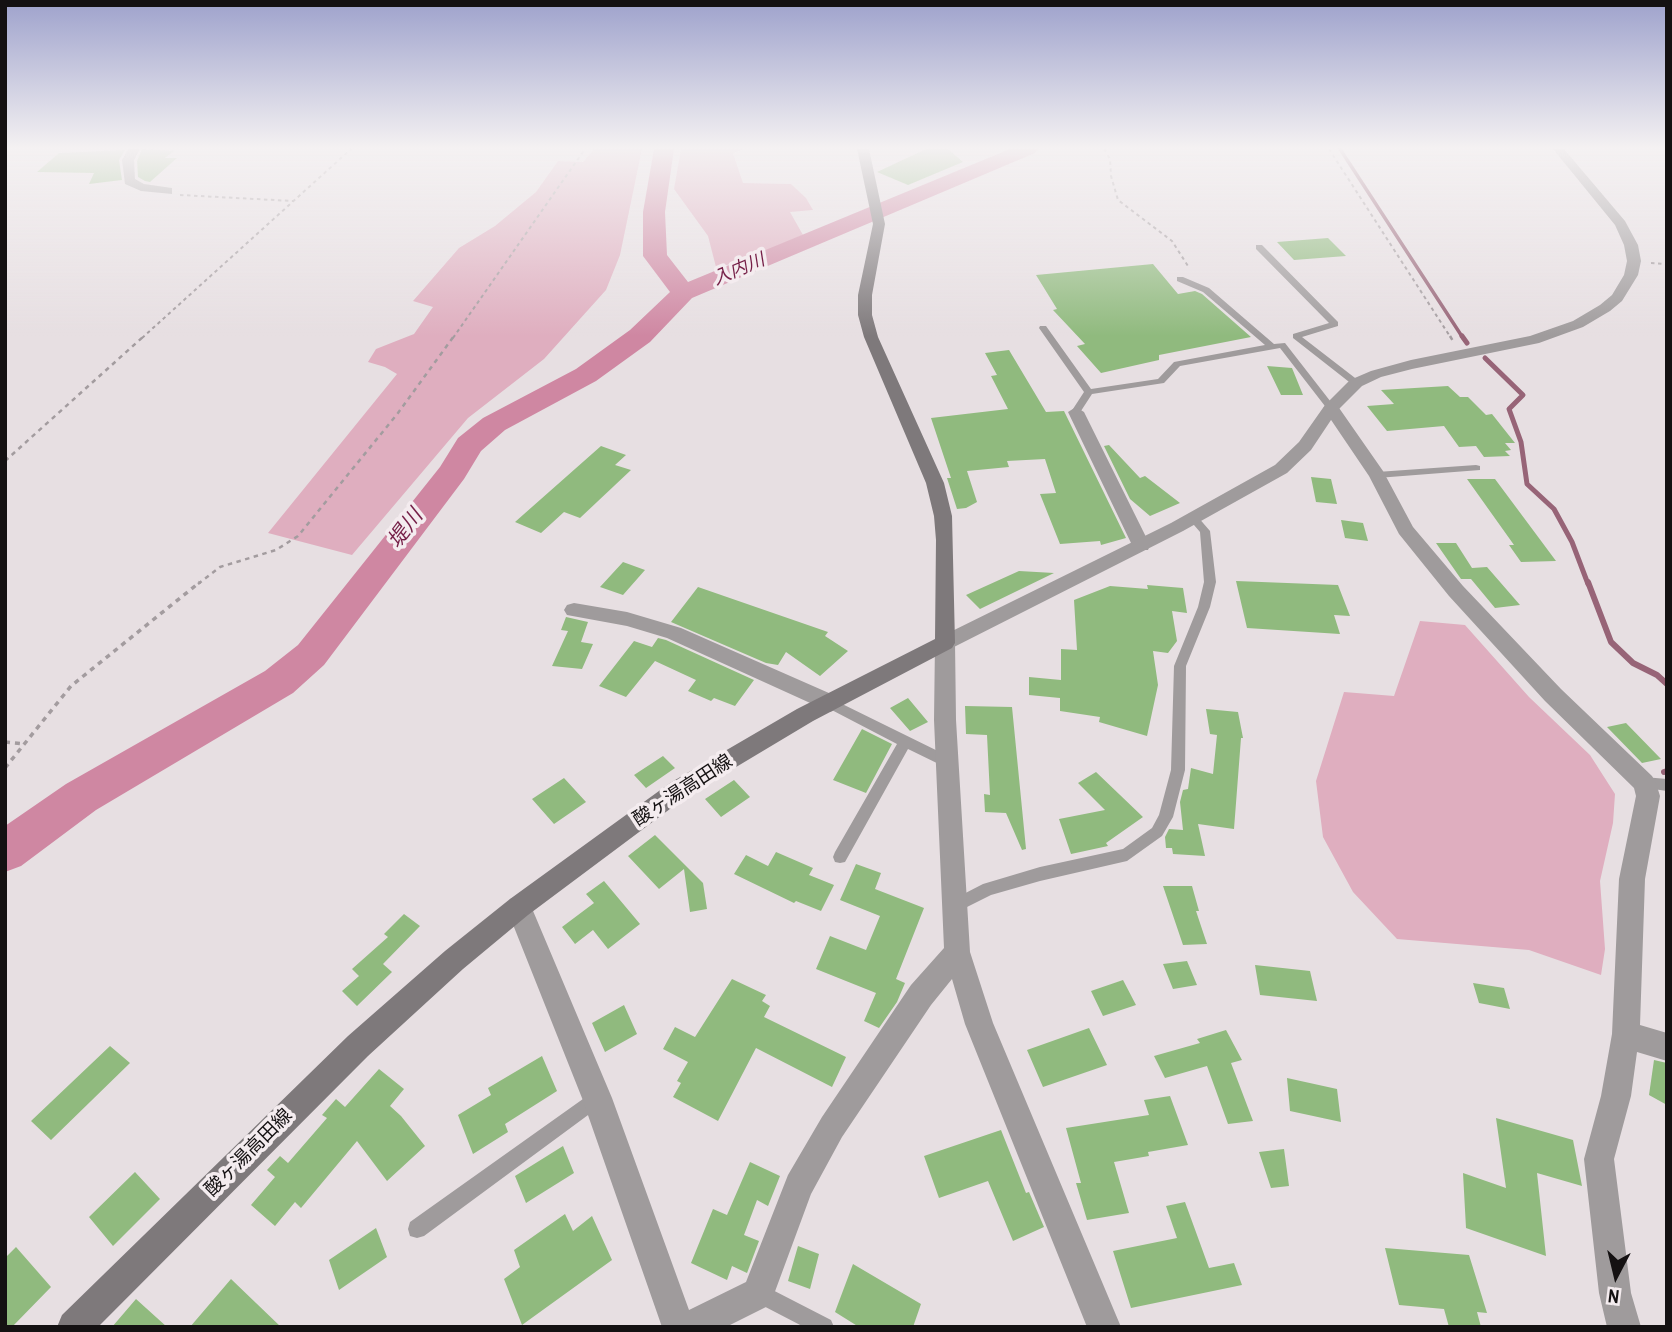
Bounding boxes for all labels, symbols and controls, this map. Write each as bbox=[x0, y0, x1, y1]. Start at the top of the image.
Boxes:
water label: 入内川 bbox=[710, 250, 768, 290]
water label: 堤川 bbox=[383, 505, 429, 553]
street label: 酸ヶ湯高田線 bbox=[629, 750, 737, 832]
street label: 酸ヶ湯高田線 bbox=[201, 1105, 297, 1201]
north arrow bbox=[1581, 1241, 1651, 1311]
text: N bbox=[1606, 1283, 1621, 1310]

